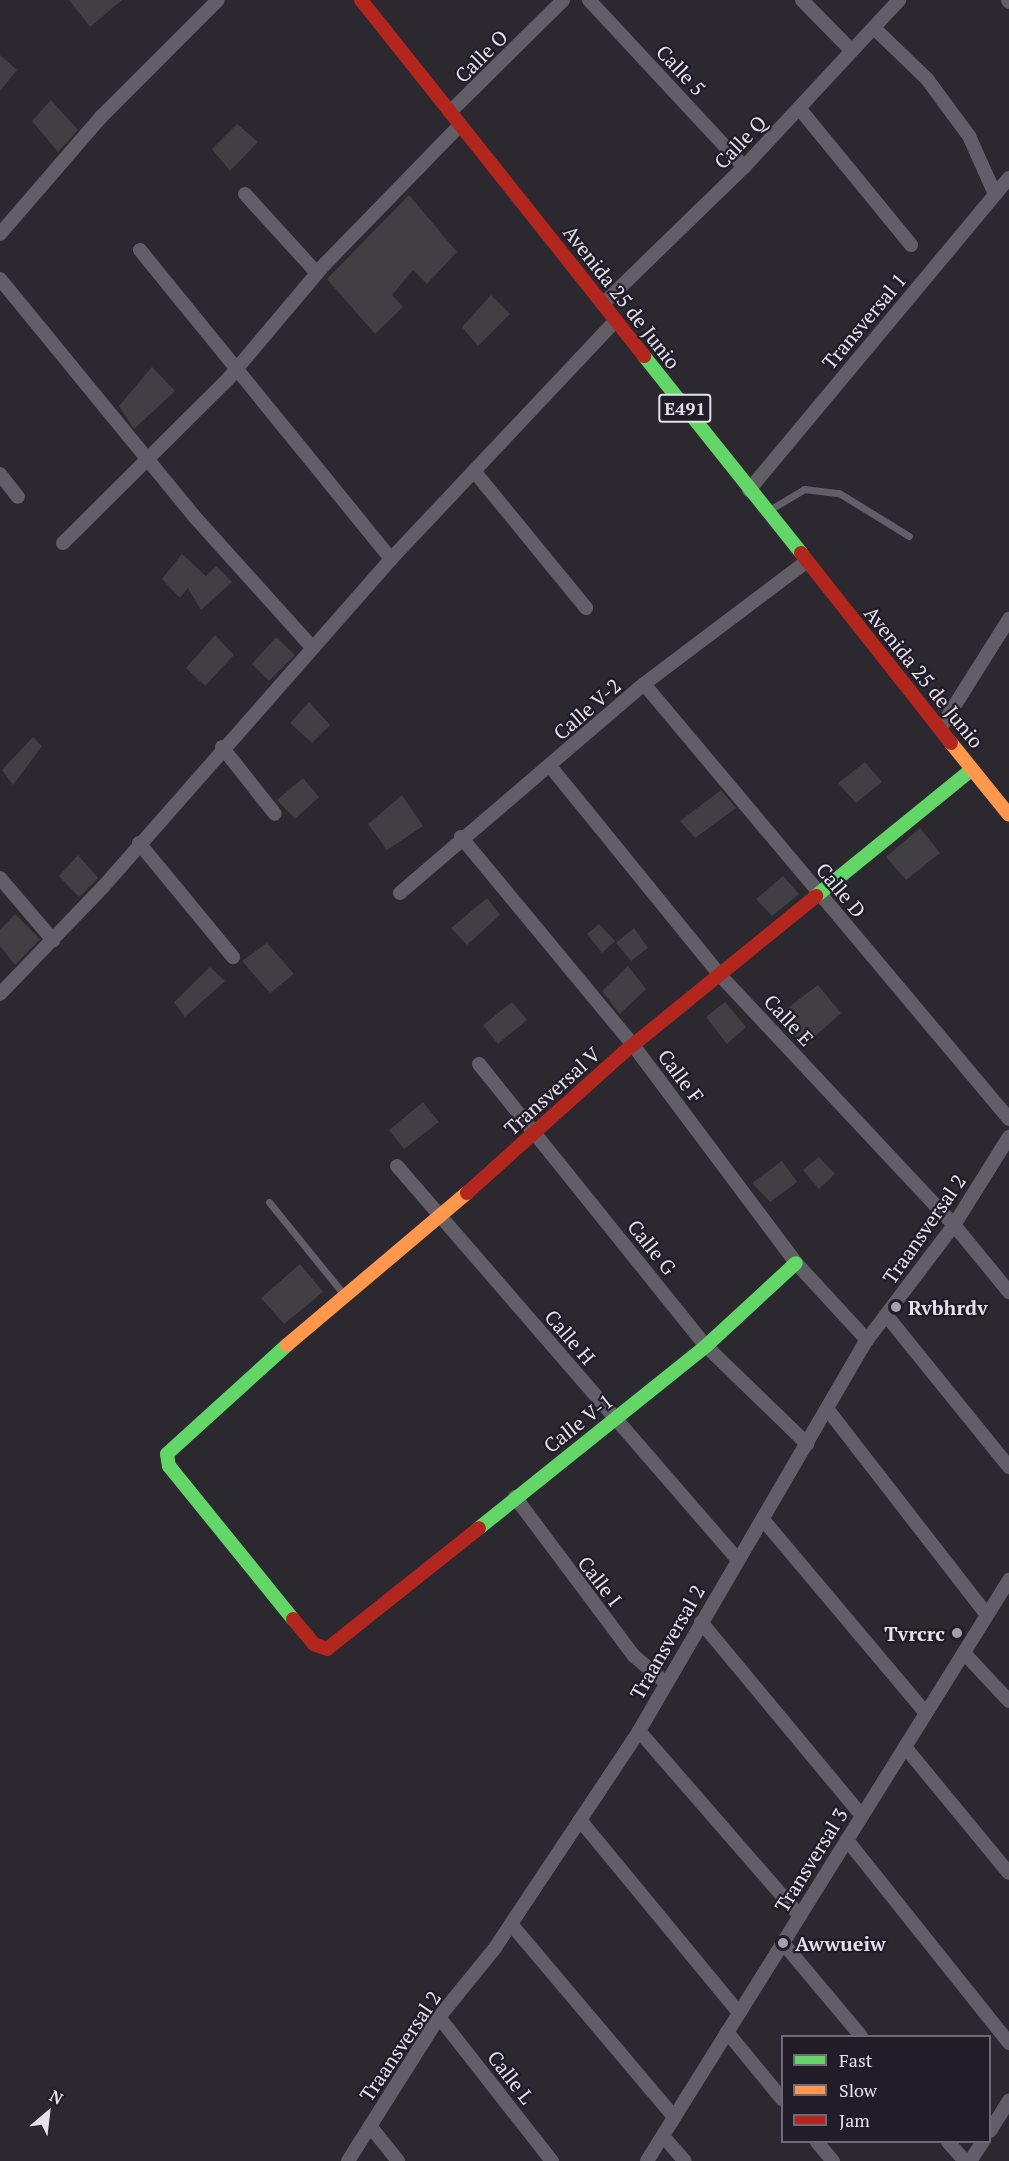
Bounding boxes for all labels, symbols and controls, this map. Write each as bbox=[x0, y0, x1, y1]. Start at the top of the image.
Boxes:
street label: Calle O bbox=[450, 25, 512, 87]
street label: Calle 5 bbox=[652, 40, 710, 100]
street label: Calle Q bbox=[709, 110, 771, 174]
street label: Avenida 25 de Junio bbox=[559, 220, 685, 374]
street label: Transversal 1 bbox=[817, 268, 911, 374]
road number: E491 bbox=[658, 393, 712, 423]
street label: Avenida 25 de Junio bbox=[859, 601, 989, 753]
street label: Calle V-2 bbox=[548, 673, 626, 745]
street label: Calle D bbox=[811, 858, 871, 922]
street label: Calle E bbox=[759, 989, 819, 1051]
street label: Transversal V bbox=[499, 1042, 605, 1140]
street label: Calle F bbox=[653, 1044, 709, 1108]
street label: Traansversal 2 bbox=[877, 1170, 971, 1288]
street label: Calle G bbox=[623, 1215, 681, 1279]
place label: Rvbhrdv bbox=[908, 1295, 988, 1319]
marker: Rvbhrdv bbox=[889, 1300, 903, 1314]
street label: Calle H bbox=[540, 1305, 600, 1369]
street label: Calle V-1 bbox=[538, 1388, 618, 1458]
street label: Calle I bbox=[573, 1551, 627, 1611]
street label: Traansversal 2 bbox=[625, 1581, 709, 1703]
place label: Tvrcrc bbox=[884, 1621, 945, 1645]
marker: Tvrcrc bbox=[950, 1626, 964, 1640]
street label: Transversal 3 bbox=[770, 1804, 852, 1916]
place label: Awwueiw bbox=[795, 1931, 886, 1955]
marker: Awwueiw bbox=[776, 1936, 790, 1950]
street label: Traansversal 2 bbox=[354, 1986, 446, 2106]
legend bbox=[781, 2035, 991, 2143]
street label: Calle L bbox=[483, 2046, 539, 2108]
text: Fast bbox=[839, 2048, 872, 2072]
text: Slow bbox=[839, 2078, 877, 2102]
north arrow bbox=[18, 2083, 78, 2143]
text: N bbox=[46, 2085, 67, 2110]
text: Jam bbox=[839, 2108, 870, 2132]

